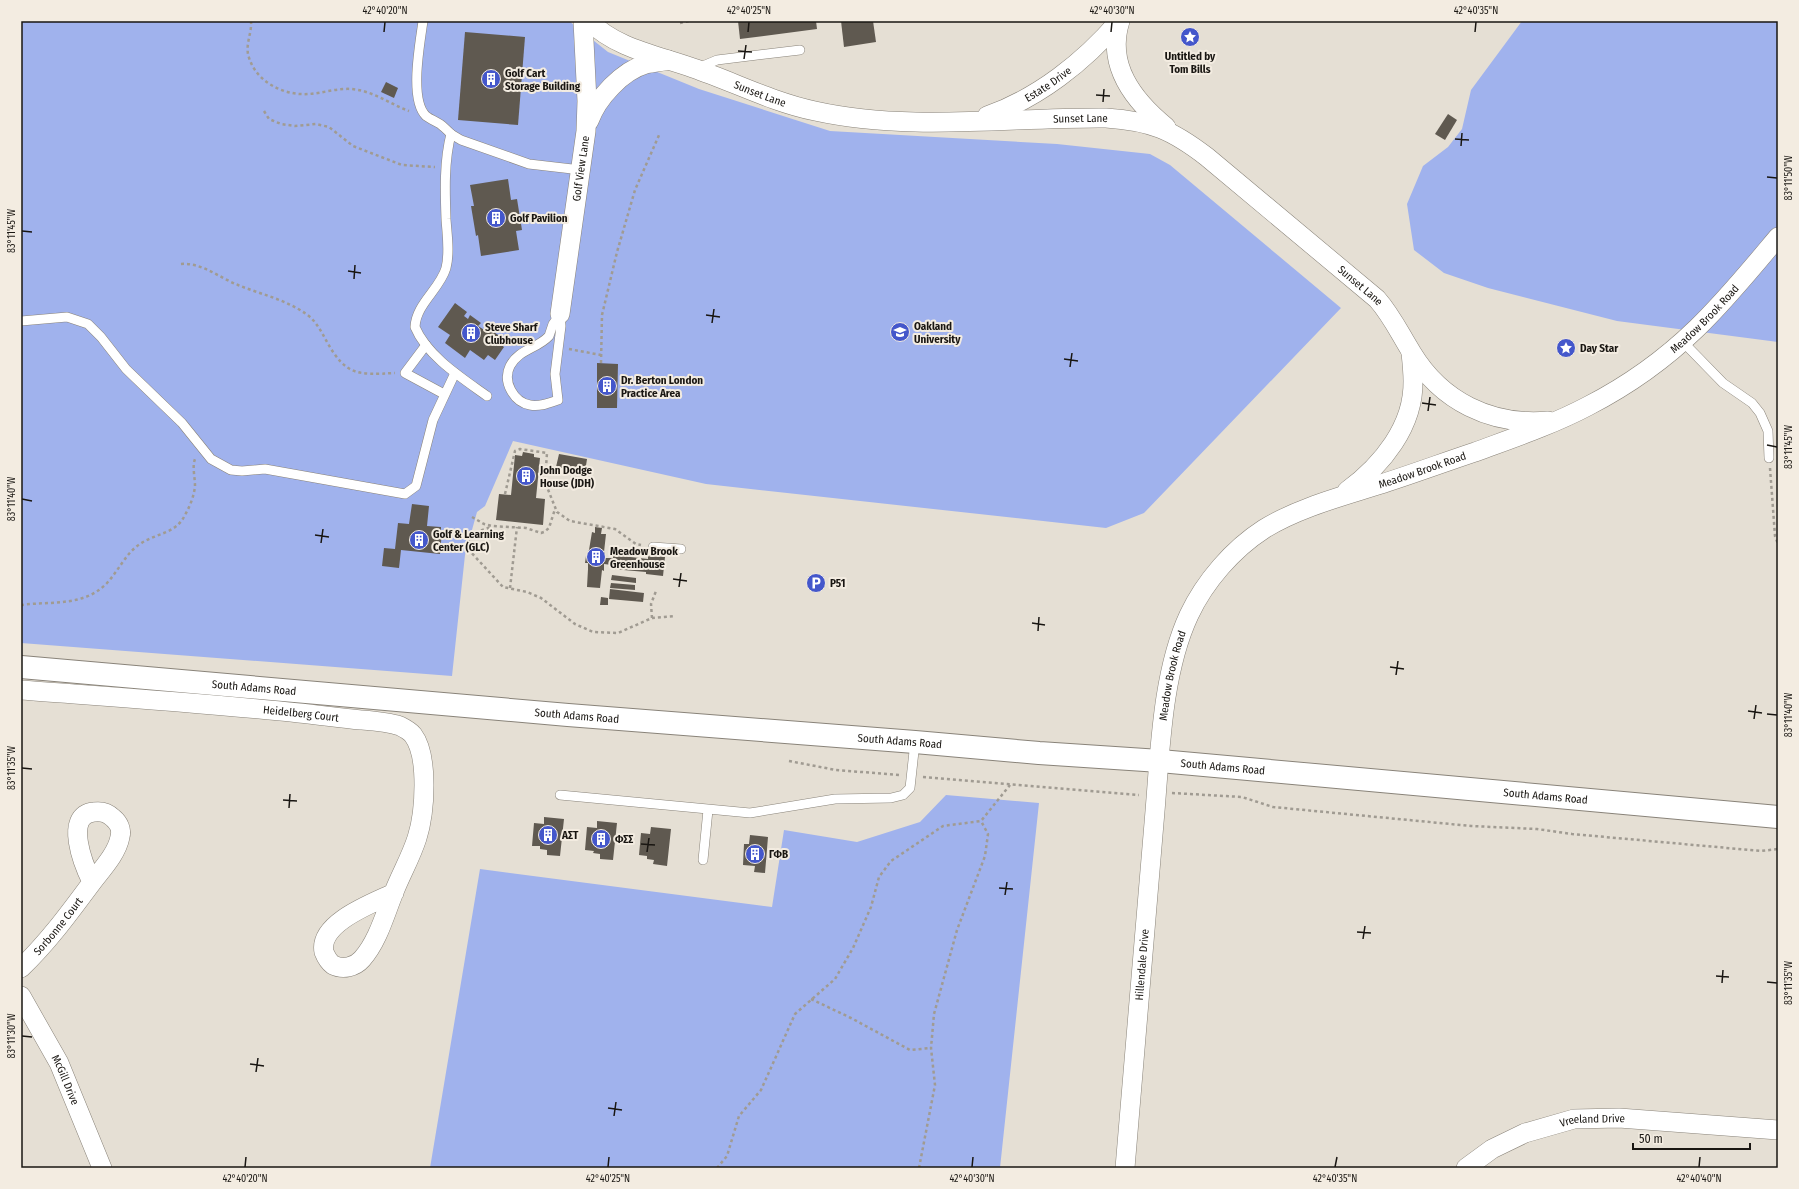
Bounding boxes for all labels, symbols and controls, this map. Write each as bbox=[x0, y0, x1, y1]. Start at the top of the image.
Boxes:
text: 42°40'20"N bbox=[362, 5, 408, 17]
text: 42°40'25"N bbox=[727, 5, 771, 17]
text: 42°40'30"N bbox=[1089, 5, 1135, 17]
text: 42°40'35"N bbox=[1454, 5, 1498, 17]
place icon: Untitled by Tom Bills bbox=[1179, 26, 1201, 48]
place label: Untitled by Tom Bills bbox=[1165, 50, 1216, 76]
street label: Estate Drive bbox=[1022, 64, 1074, 104]
place label: Golf Cart Storage Building bbox=[505, 67, 581, 93]
building icon: Golf Cart Storage Building bbox=[480, 68, 502, 90]
street label: Sunset Lane bbox=[732, 78, 788, 109]
street label: Sunset Lane bbox=[1053, 111, 1108, 125]
street label: Golf View Lane bbox=[570, 135, 592, 202]
text: 83°11'50"W bbox=[1783, 155, 1795, 200]
building icon: Golf Pavilion bbox=[485, 207, 507, 229]
text: 83°11'45"W bbox=[6, 209, 18, 253]
place label: Golf Pavilion bbox=[510, 212, 568, 225]
street label: Sunset Lane bbox=[1335, 263, 1386, 308]
street label: Meadow Brook Road bbox=[1667, 282, 1741, 356]
place label: Oakland University bbox=[914, 320, 961, 346]
place label: Steve Sharf Clubhouse bbox=[485, 321, 539, 347]
school or university icon: Oakland University bbox=[889, 321, 911, 343]
building icon: Steve Sharf Clubhouse bbox=[460, 322, 482, 344]
place icon: Day Star bbox=[1555, 337, 1577, 359]
place label: Day Star bbox=[1580, 342, 1619, 355]
place label: Dr. Berton London Practice Area bbox=[621, 374, 703, 400]
building icon: Dr. Berton London Practice Area bbox=[596, 375, 618, 397]
text: 83°11'45"W bbox=[1783, 425, 1795, 469]
street label: Meadow Brook Road bbox=[1377, 449, 1468, 491]
place label: John Dodge House (JDH) bbox=[539, 464, 595, 490]
building icon: John Dodge House (JDH) bbox=[515, 465, 537, 487]
text: 83°11'40"W bbox=[6, 476, 18, 521]
place label: Golf & Learning Center (GLC) bbox=[433, 528, 504, 554]
building icon: Golf & Learning Center (GLC) bbox=[408, 529, 430, 551]
place label: Meadow Brook Greenhouse bbox=[610, 545, 678, 571]
building icon: Meadow Brook Greenhouse bbox=[585, 546, 607, 568]
parking icon: P51 bbox=[805, 572, 827, 594]
place label: P51 bbox=[830, 577, 845, 590]
street label: Meadow Brook Road bbox=[1156, 629, 1188, 721]
street label: South Adams Road bbox=[211, 677, 297, 698]
text: 83°11'40"W bbox=[1783, 692, 1795, 737]
street label: Heidelberg Court bbox=[262, 703, 340, 724]
street label: South Adams Road bbox=[534, 706, 620, 725]
street label: South Adams Road bbox=[857, 731, 943, 751]
text: 83°11'35"W bbox=[6, 746, 18, 790]
street label: South Adams Road bbox=[1180, 756, 1266, 777]
street label: South Adams Road bbox=[1503, 786, 1588, 806]
building icon: AΣΤ bbox=[537, 824, 559, 846]
building icon: ΦΣΣ bbox=[590, 828, 612, 850]
place label: AΣΤ bbox=[561, 829, 579, 842]
place label: ΦΣΣ bbox=[615, 833, 633, 846]
building icon: ΓΦB bbox=[744, 843, 766, 865]
place label: ΓΦB bbox=[769, 848, 788, 861]
street label: Sorbonne Court bbox=[31, 894, 85, 958]
street label: Hillendale Drive bbox=[1132, 928, 1151, 1001]
text: 83°11'35"W bbox=[1783, 961, 1795, 1005]
text: 83°11'30"W bbox=[6, 1013, 18, 1058]
street label: McGill Drive bbox=[49, 1052, 82, 1107]
street label: Vreeland Drive bbox=[1558, 1111, 1626, 1129]
scale bar bbox=[1633, 1125, 1750, 1151]
text: 50 m bbox=[1639, 1132, 1663, 1146]
text: 42°40'20"N bbox=[222, 1173, 268, 1185]
text: 42°40'25"N bbox=[586, 1173, 630, 1185]
text: 42°40'30"N bbox=[949, 1173, 995, 1185]
text: 42°40'35"N bbox=[1313, 1173, 1357, 1185]
text: 42°40'40"N bbox=[1676, 1173, 1722, 1185]

